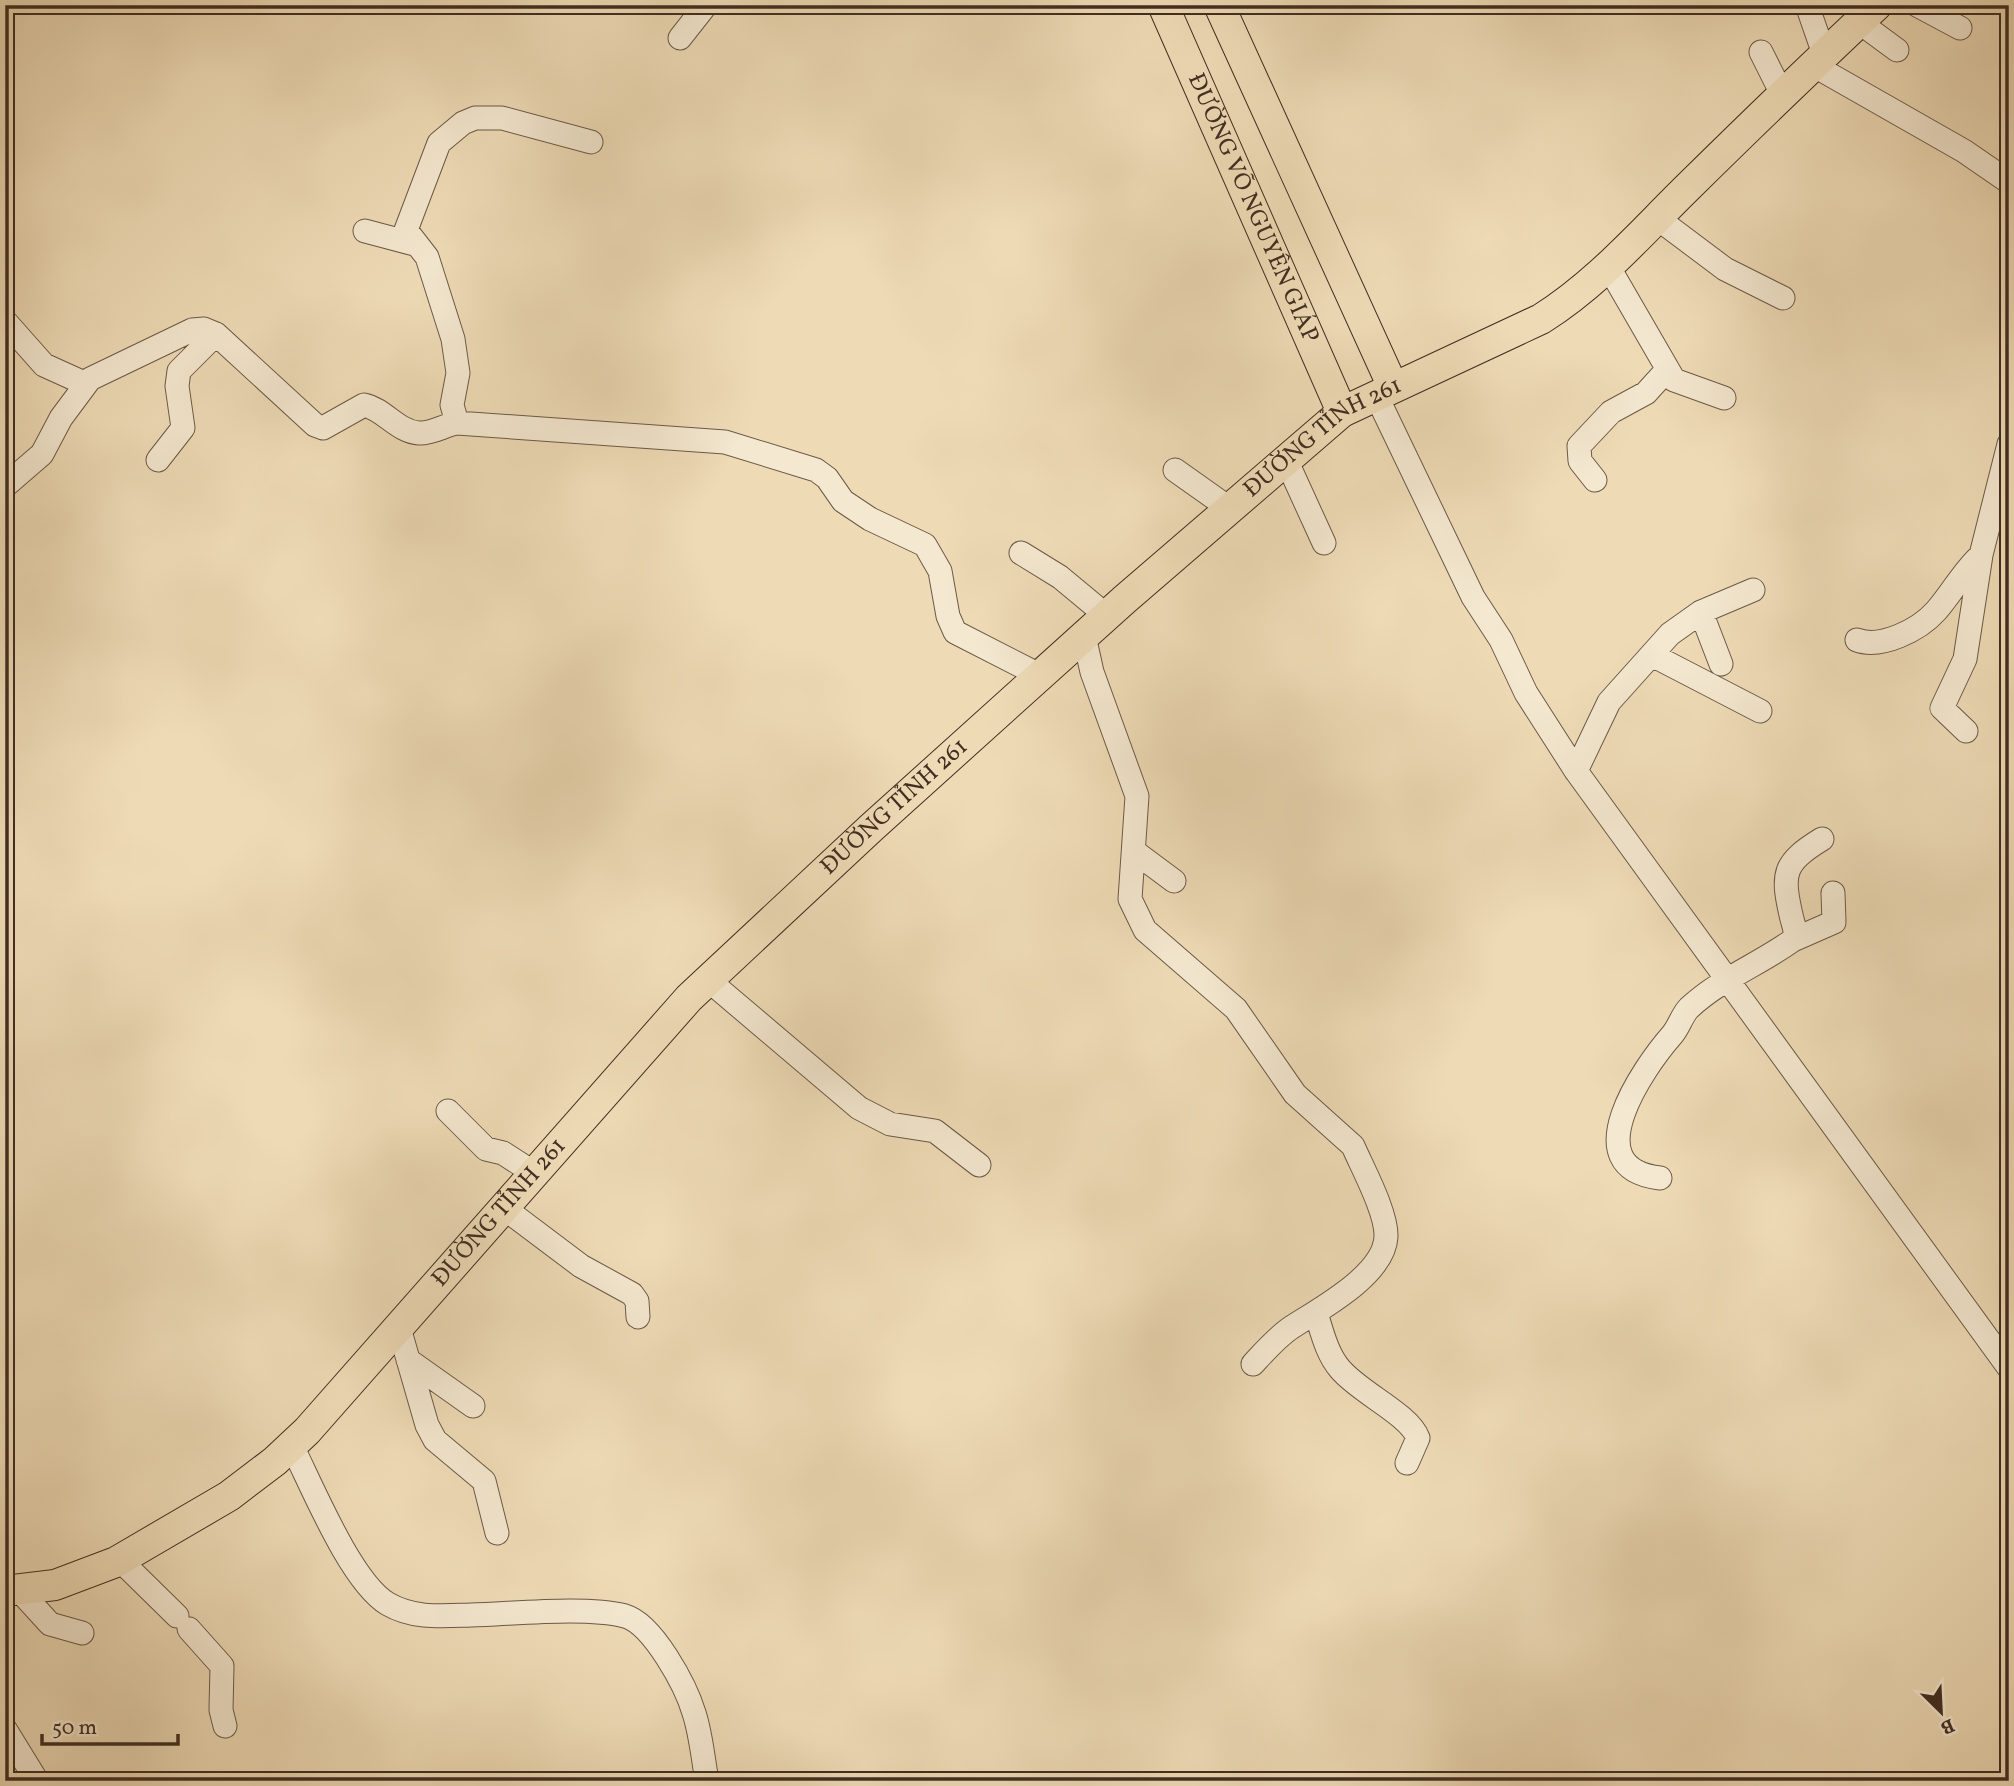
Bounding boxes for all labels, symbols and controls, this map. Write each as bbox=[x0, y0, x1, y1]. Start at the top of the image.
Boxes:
street label: ĐƯỜNG VÕ NGUYÊN GIÁP bbox=[1178, 68, 1327, 348]
street label: ĐƯỜNG TỈNH 261 bbox=[1237, 369, 1408, 506]
street label: ĐƯỜNG TỈNH 261 bbox=[813, 731, 976, 884]
street label: ĐƯỜNG TỈNH 261 bbox=[424, 1131, 575, 1295]
north arrow bbox=[1906, 1678, 1976, 1748]
scale bar bbox=[42, 1702, 178, 1746]
text: B bbox=[1936, 1711, 1958, 1740]
text: 50 m bbox=[52, 1714, 97, 1743]

